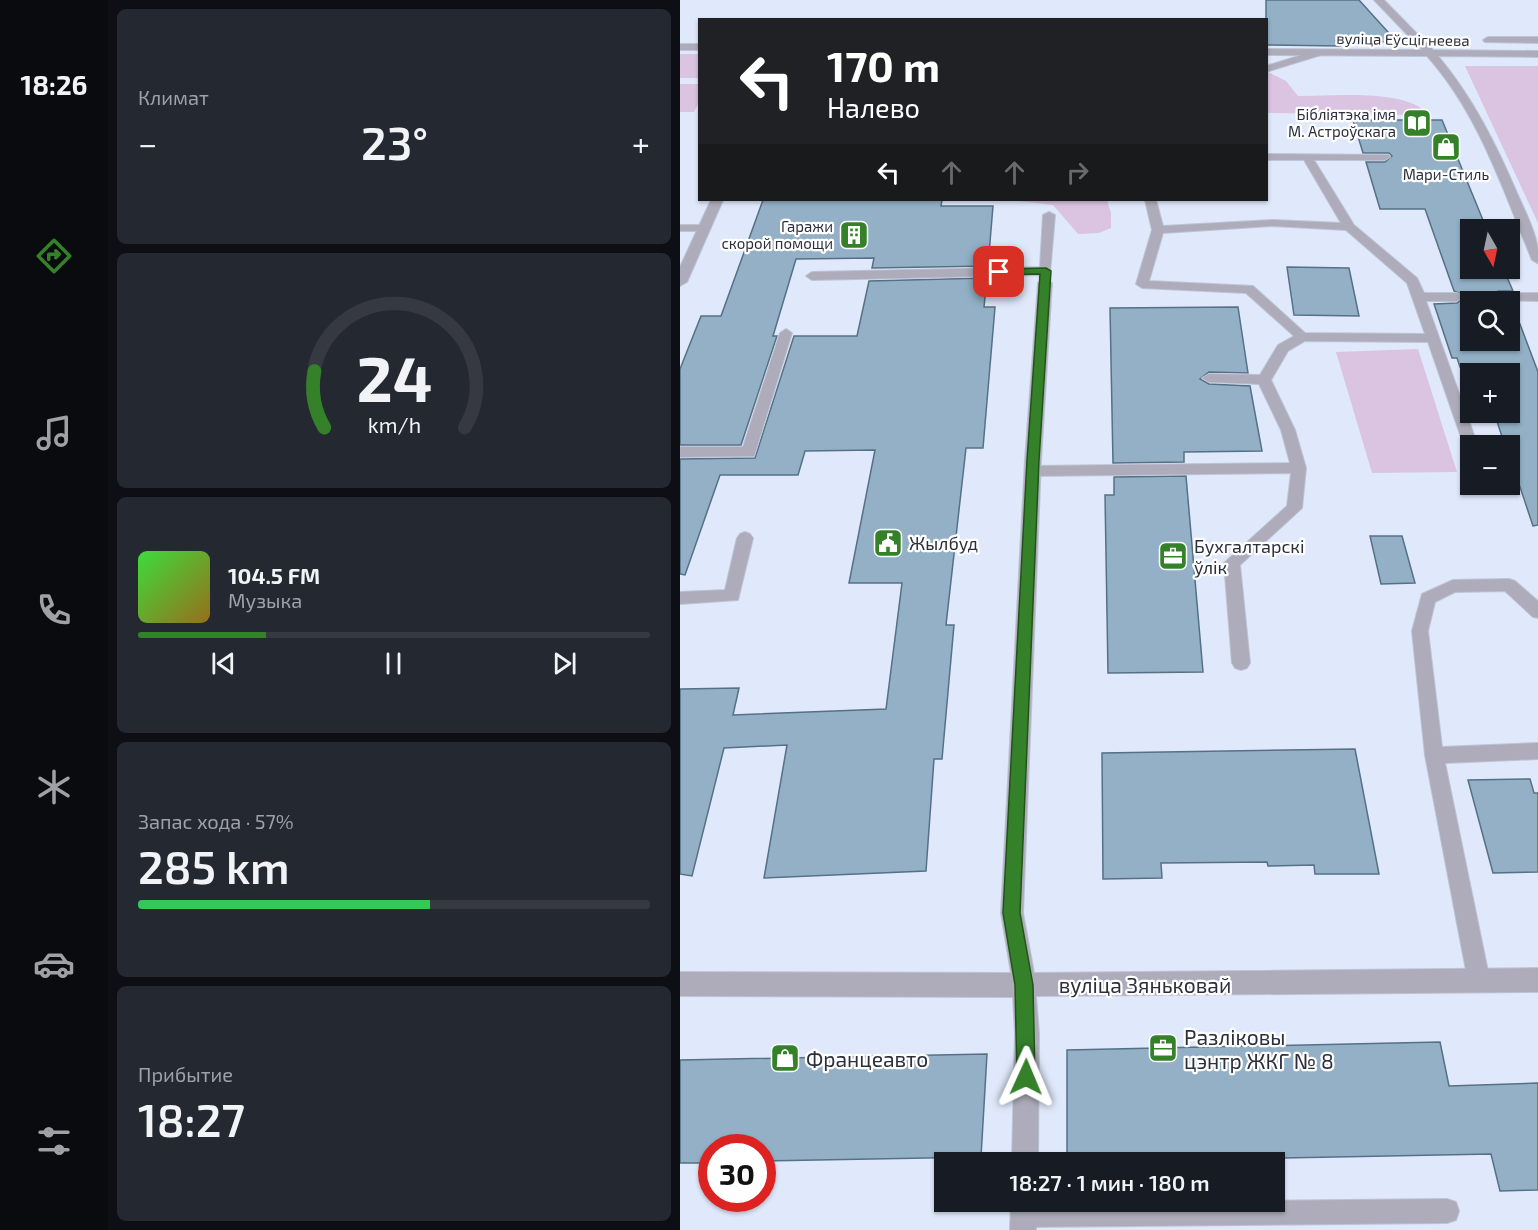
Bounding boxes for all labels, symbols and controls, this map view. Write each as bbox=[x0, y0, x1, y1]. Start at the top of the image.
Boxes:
street label: вуліца Еўсцігнеева bbox=[1336, 29, 1470, 50]
text: 170 m bbox=[827, 40, 940, 90]
icon: left bbox=[728, 42, 806, 120]
text: 18:26 bbox=[20, 68, 88, 100]
text: Климат bbox=[138, 85, 209, 109]
text: Налево bbox=[827, 91, 920, 123]
place label: Бібліятэка імя М. Астроўскага bbox=[1288, 105, 1396, 141]
library icon: Бібліятэка імя М. Астроўскага bbox=[1401, 107, 1433, 139]
text: 23° bbox=[361, 115, 428, 169]
text: − bbox=[138, 123, 157, 163]
text: + bbox=[632, 123, 650, 163]
shop icon: Мари-Стиль bbox=[1430, 131, 1462, 163]
icon: left bbox=[872, 156, 905, 189]
icon: ahead bbox=[935, 156, 968, 189]
icon: ahead bbox=[998, 156, 1031, 189]
icon: right bbox=[1061, 156, 1094, 189]
place label: Мари-Стиль bbox=[1403, 165, 1490, 183]
place label: Гаражи скорой помощи bbox=[721, 217, 833, 252]
building icon: Гаражи скорой помощи bbox=[838, 219, 870, 251]
north arrow bbox=[1460, 219, 1520, 279]
map controls bbox=[1460, 219, 1520, 495]
icon: directions bbox=[33, 235, 75, 277]
pin bbox=[973, 246, 1024, 297]
icon: arrive bbox=[982, 255, 1015, 288]
button: search bbox=[1460, 291, 1520, 351]
text: 24 bbox=[356, 340, 432, 415]
button: + bbox=[1460, 363, 1520, 423]
icon: music bbox=[33, 412, 75, 454]
text: km/h bbox=[367, 412, 421, 437]
button: − bbox=[1460, 435, 1520, 495]
public building icon: Жылбуд bbox=[872, 527, 904, 559]
place label: Жылбуд bbox=[909, 532, 978, 554]
place label: Бухгалтарскі ўлік bbox=[1194, 535, 1304, 578]
office icon: Бухгалтарскі ўлік bbox=[1157, 540, 1189, 572]
text: 104.5 FM bbox=[228, 562, 320, 588]
text: Музыка bbox=[228, 588, 302, 612]
icon: phone bbox=[33, 589, 75, 631]
icon: previous bbox=[207, 647, 240, 680]
icon: pause bbox=[377, 647, 410, 680]
icon: next bbox=[548, 647, 581, 680]
icon: climate bbox=[33, 766, 75, 808]
text: Запас хода · 57% bbox=[138, 809, 294, 833]
text: 285 km bbox=[138, 839, 290, 893]
icon: car bbox=[33, 943, 75, 985]
street label: вуліца Зяньковай bbox=[1059, 972, 1231, 998]
place label: Разліковы цэнтр ЖКГ № 8 bbox=[1184, 1024, 1334, 1073]
office icon: Разліковы цэнтр ЖКГ № 8 bbox=[1147, 1032, 1179, 1064]
shop icon: Францеавто bbox=[769, 1042, 801, 1074]
position arrow bbox=[994, 1045, 1058, 1109]
place label: Францеавто bbox=[806, 1046, 928, 1071]
text: Прибытие bbox=[138, 1062, 233, 1086]
text: 18:27 bbox=[138, 1092, 245, 1146]
icon: filters bbox=[33, 1120, 75, 1162]
speed limit sign: 30 bbox=[698, 1134, 776, 1212]
text: 18:27 · 1 мин · 180 m bbox=[1009, 1169, 1210, 1195]

